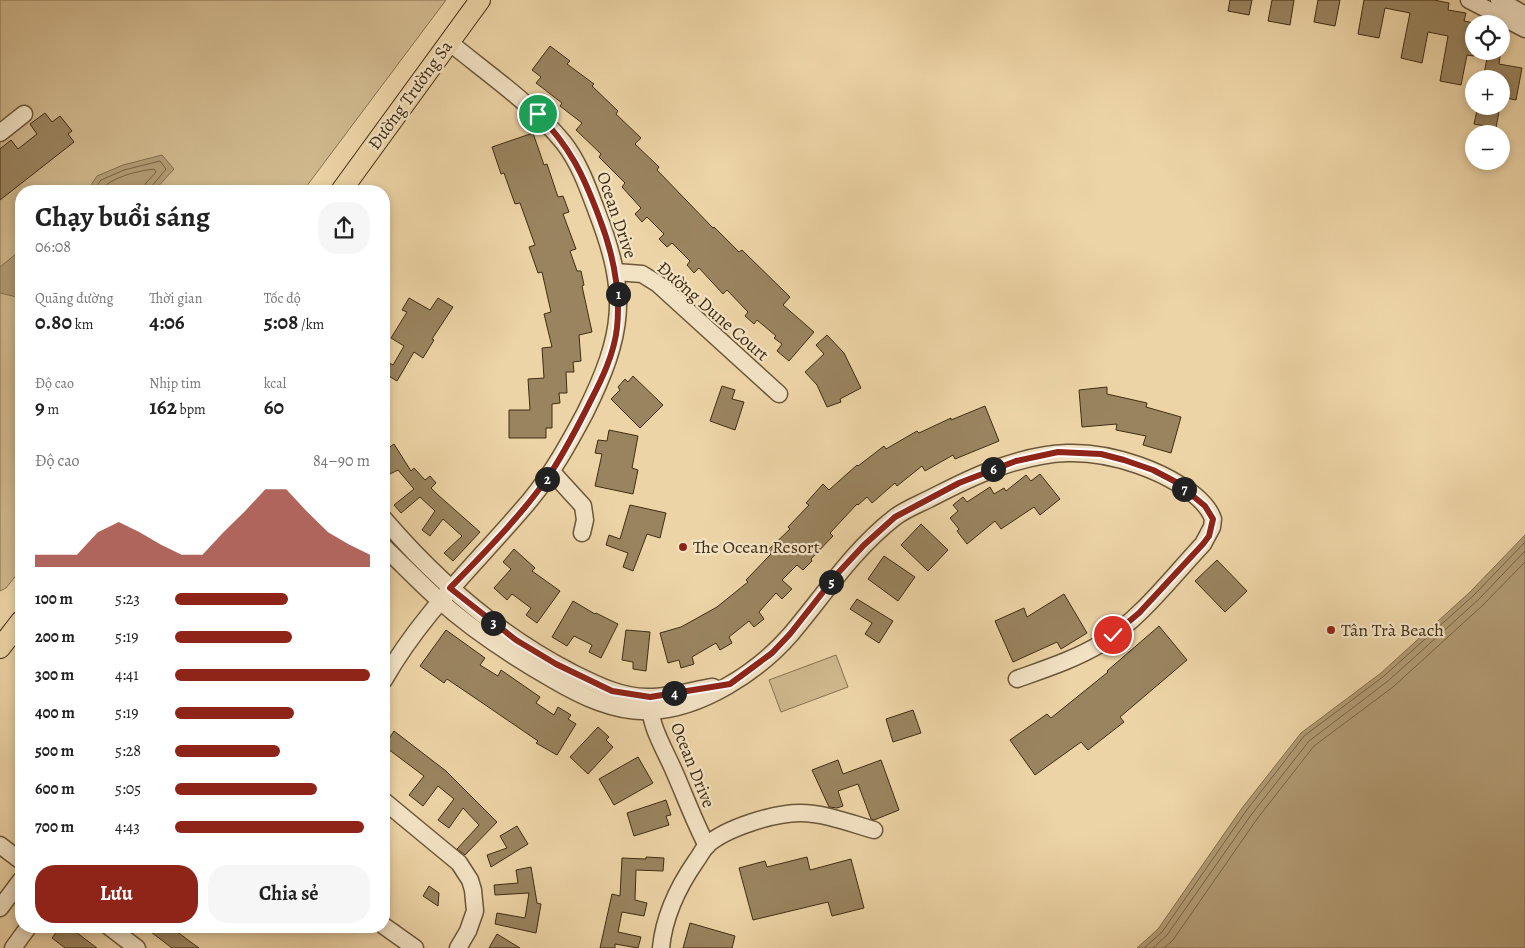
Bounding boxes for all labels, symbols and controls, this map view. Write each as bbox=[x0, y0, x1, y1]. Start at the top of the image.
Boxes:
map controls bbox=[1465, 15, 1510, 170]
button: locate bbox=[1465, 15, 1510, 60]
street label: Đường Trường Sa bbox=[362, 35, 458, 155]
button: + bbox=[1465, 70, 1510, 115]
pin bbox=[517, 93, 559, 135]
icon: arrive bbox=[524, 100, 552, 128]
button: − bbox=[1465, 125, 1510, 170]
street label: Ocean Drive bbox=[591, 168, 643, 262]
text: Chạy buổi sáng bbox=[35, 198, 210, 236]
button: share bbox=[318, 202, 370, 254]
text: 06:08 bbox=[35, 236, 71, 258]
street label: Đường Dune Court bbox=[652, 256, 774, 366]
pin: 1 bbox=[606, 282, 630, 306]
text: 1 bbox=[616, 285, 621, 304]
text: Quãng đường bbox=[35, 289, 113, 308]
text: Thời gian bbox=[149, 289, 202, 308]
text: Tốc độ bbox=[264, 289, 301, 308]
text: 0.80 bbox=[35, 308, 72, 336]
text: 4:06 bbox=[149, 308, 185, 336]
text: 5:08 bbox=[264, 308, 298, 336]
text: km bbox=[72, 315, 93, 334]
text: /km bbox=[298, 315, 324, 334]
text: Độ cao bbox=[35, 374, 74, 393]
text: Nhịp tim bbox=[149, 374, 201, 393]
text: kcal bbox=[264, 374, 286, 393]
text: 9 bbox=[35, 393, 45, 421]
text: 162 bbox=[149, 393, 177, 421]
text: 60 bbox=[264, 393, 284, 421]
text: m bbox=[45, 400, 59, 419]
text: bpm bbox=[177, 400, 206, 419]
text: Độ cao bbox=[35, 450, 80, 472]
text: 84–90 m bbox=[313, 450, 370, 472]
pin: 6 bbox=[980, 456, 1006, 482]
text: 6 bbox=[990, 460, 997, 479]
pin: 2 bbox=[534, 466, 560, 492]
text: 2 bbox=[544, 470, 551, 489]
pin: 7 bbox=[1172, 476, 1196, 502]
text: 7 bbox=[1182, 480, 1187, 499]
place label: The Ocean Resort bbox=[693, 535, 820, 559]
marker: The Ocean Resort bbox=[677, 541, 689, 553]
pin: 5 bbox=[818, 570, 844, 594]
text: 5 bbox=[829, 573, 834, 592]
text: 100 m bbox=[35, 588, 73, 610]
text: 5:23 bbox=[115, 588, 140, 610]
pin: 3 bbox=[480, 610, 506, 636]
text: 3 bbox=[490, 614, 497, 633]
pin bbox=[1092, 614, 1134, 656]
place label: Tân Trà Beach bbox=[1341, 618, 1444, 642]
icon: check bbox=[1099, 621, 1127, 649]
marker: Tân Trà Beach bbox=[1325, 624, 1337, 636]
text: 200 m bbox=[35, 626, 75, 648]
text: 5:19 bbox=[115, 626, 138, 648]
text: 300 m bbox=[35, 664, 74, 686]
text: 4:41 bbox=[115, 664, 139, 686]
pin: 4 bbox=[662, 680, 686, 706]
text: 4 bbox=[671, 684, 678, 703]
text: 400 m bbox=[35, 702, 75, 724]
text: 5:19 bbox=[115, 702, 138, 724]
street label: Ocean Drive bbox=[665, 719, 721, 811]
text: 500 m bbox=[35, 740, 74, 762]
text: 5:28 bbox=[115, 740, 141, 762]
text: 600 m bbox=[35, 778, 75, 800]
text: 5:05 bbox=[115, 778, 141, 800]
text: 700 m bbox=[35, 816, 74, 838]
text: 4:43 bbox=[115, 816, 140, 838]
button: Lưu bbox=[35, 865, 198, 923]
button: Chia sẻ bbox=[208, 865, 370, 923]

